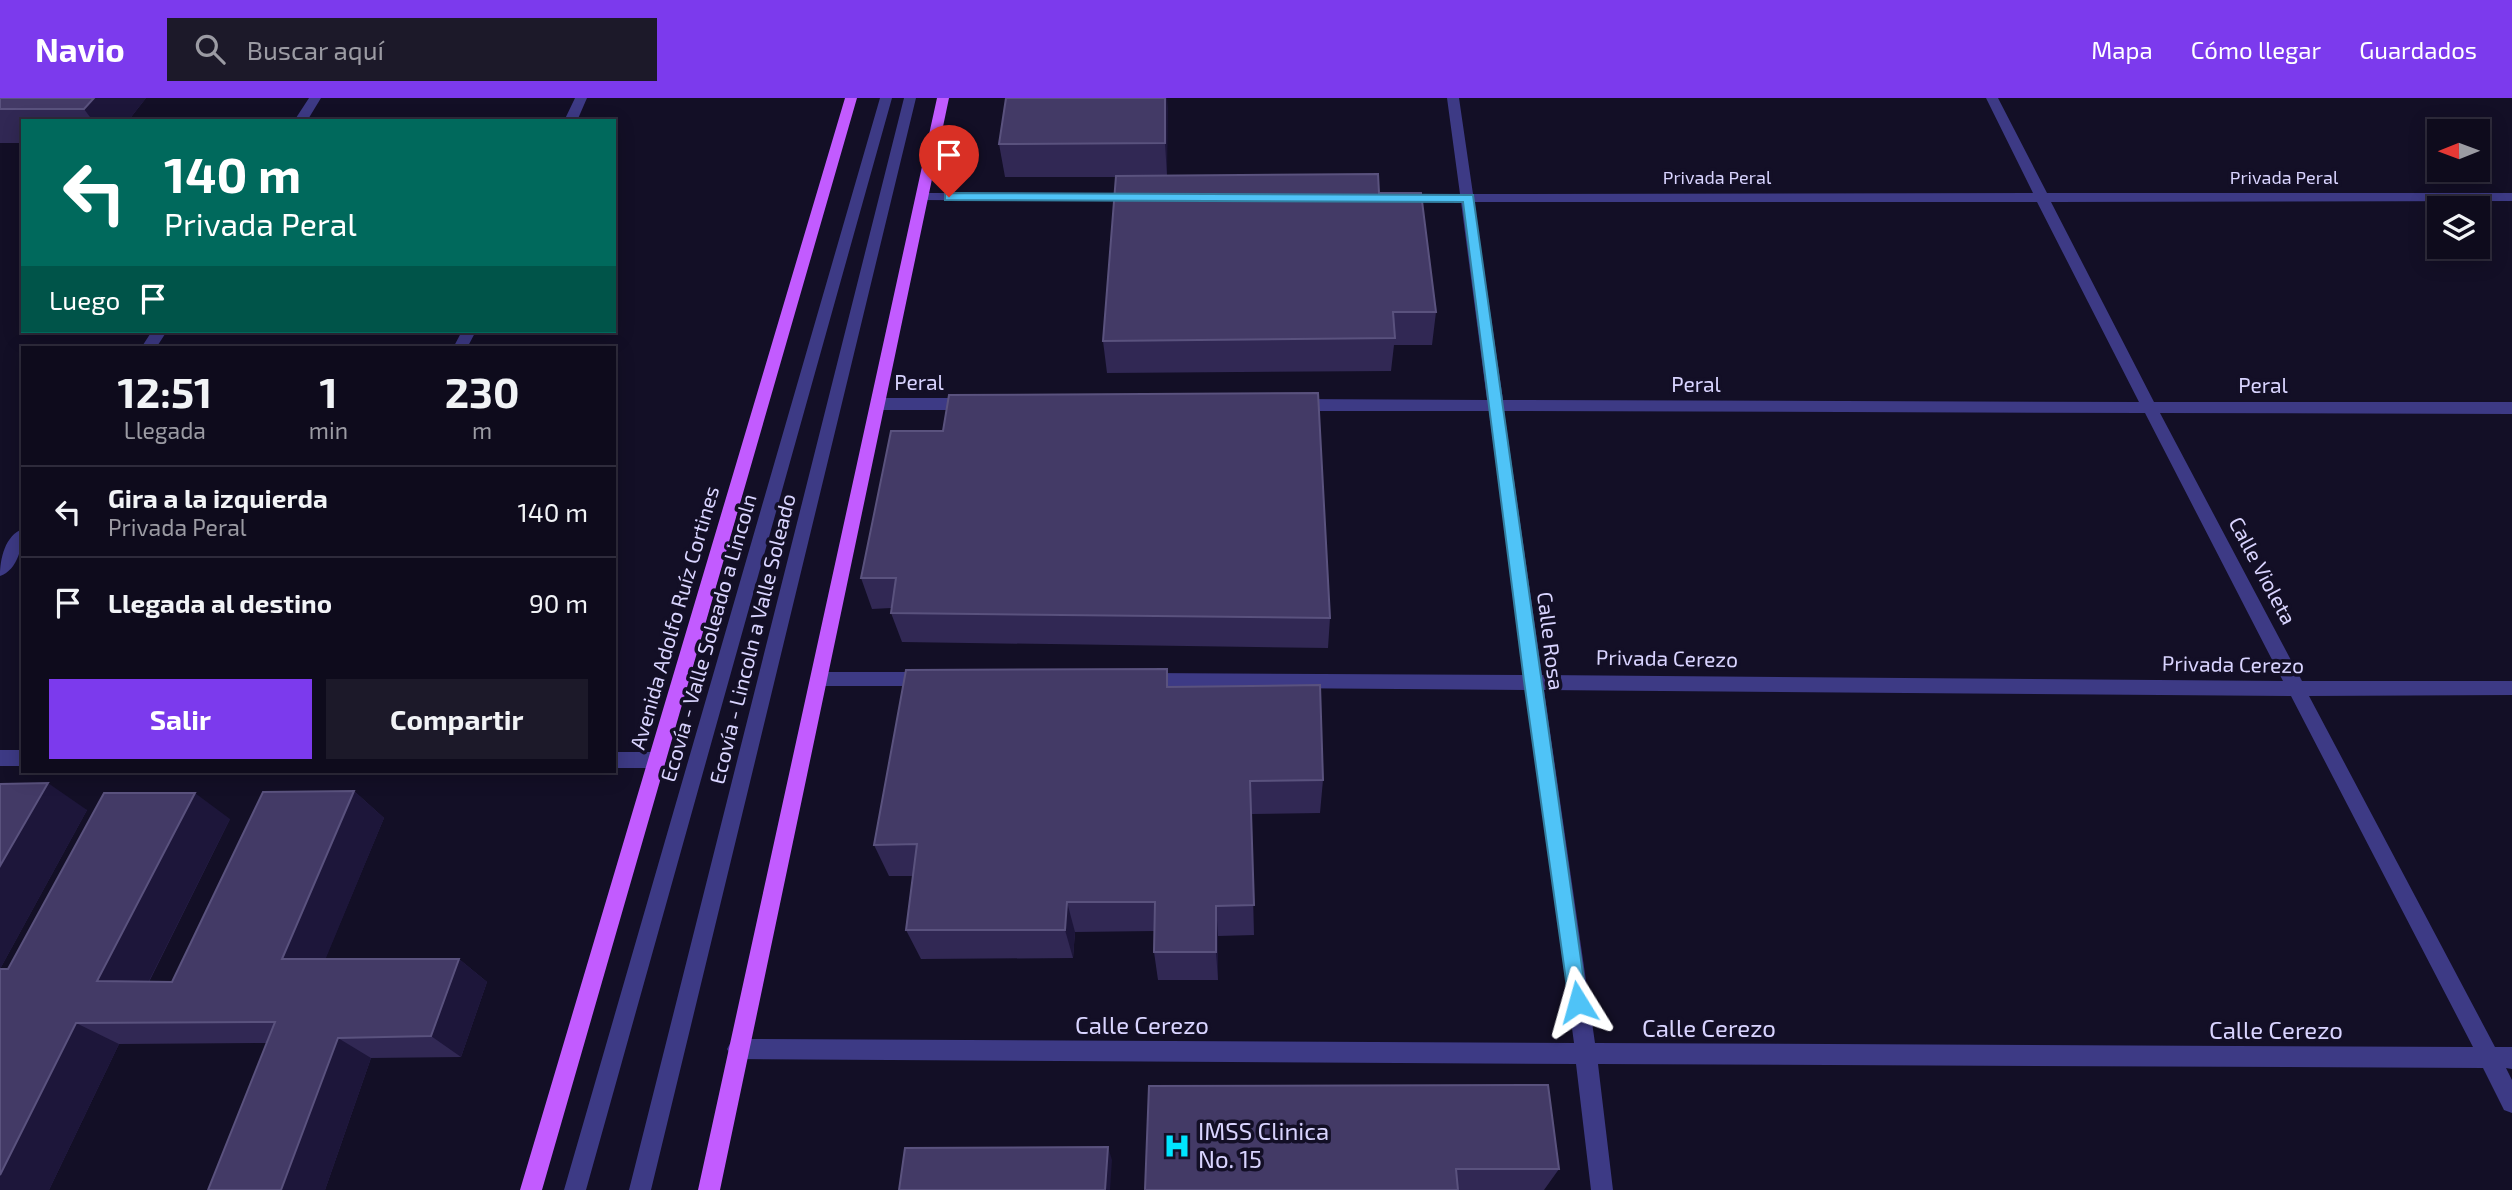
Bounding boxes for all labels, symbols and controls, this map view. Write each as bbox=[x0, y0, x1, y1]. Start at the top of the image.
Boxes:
search box bbox=[167, 18, 657, 81]
text: Navio bbox=[35, 29, 125, 69]
icon: search bbox=[191, 30, 229, 68]
text: Buscar aquí bbox=[247, 34, 384, 65]
text: Mapa bbox=[2091, 35, 2153, 64]
text: Cómo llegar bbox=[2191, 35, 2321, 64]
text: Guardados bbox=[2359, 35, 2477, 64]
north arrow bbox=[2427, 119, 2490, 182]
map controls bbox=[2427, 119, 2490, 259]
pin bbox=[919, 125, 979, 197]
icon: arrive bbox=[930, 136, 968, 174]
text: 140 m bbox=[164, 144, 301, 203]
icon: left bbox=[49, 147, 140, 238]
street label: Privada Peral bbox=[1663, 166, 1772, 188]
street label: Privada Peral bbox=[2230, 166, 2339, 188]
button: layers bbox=[2427, 196, 2490, 259]
text: Privada Peral bbox=[164, 204, 357, 242]
icon: arrive bbox=[134, 280, 172, 318]
text: Luego bbox=[49, 284, 120, 315]
text: 12:51 bbox=[118, 366, 212, 416]
text: 1 bbox=[319, 366, 338, 416]
text: 230 bbox=[445, 366, 519, 416]
street label: Peral bbox=[894, 369, 945, 394]
street label: Peral bbox=[1671, 371, 1722, 396]
street label: Peral bbox=[2238, 372, 2289, 397]
text: Llegada bbox=[124, 416, 206, 444]
text: min bbox=[309, 416, 348, 444]
text: m bbox=[472, 416, 492, 444]
text: Gira a la izquierda bbox=[108, 482, 328, 513]
street label: Avenida Adolfo Ruíz Cortines bbox=[624, 483, 723, 752]
street label: Ecovía - Valle Soleado a Lincoln bbox=[654, 491, 761, 784]
street label: Ecovía - Lincoln a Valle Soleado bbox=[703, 491, 800, 786]
icon: left bbox=[49, 493, 87, 531]
text: 140 m bbox=[517, 496, 588, 527]
street label: Calle Violeta bbox=[2224, 512, 2302, 628]
text: Privada Peral bbox=[108, 513, 247, 541]
icon: arrive bbox=[49, 584, 87, 622]
text: Llegada al destino bbox=[108, 587, 332, 618]
text: 90 m bbox=[529, 587, 588, 618]
street label: Calle Rosa bbox=[1533, 590, 1570, 691]
street label: Privada Cerezo bbox=[1596, 644, 1738, 671]
street label: Privada Cerezo bbox=[2162, 650, 2304, 677]
button: Salir bbox=[49, 679, 312, 759]
button: Compartir bbox=[326, 679, 588, 759]
position arrow bbox=[1541, 965, 1615, 1039]
street label: Calle Cerezo bbox=[1075, 1010, 1209, 1039]
street label: Calle Cerezo bbox=[1642, 1013, 1776, 1042]
street label: Calle Cerezo bbox=[2209, 1015, 2343, 1044]
place label: IMSS Clinica No. 15 bbox=[1198, 1116, 1329, 1173]
hospital icon: IMSS Clinica No. 15 bbox=[1162, 1131, 1192, 1161]

